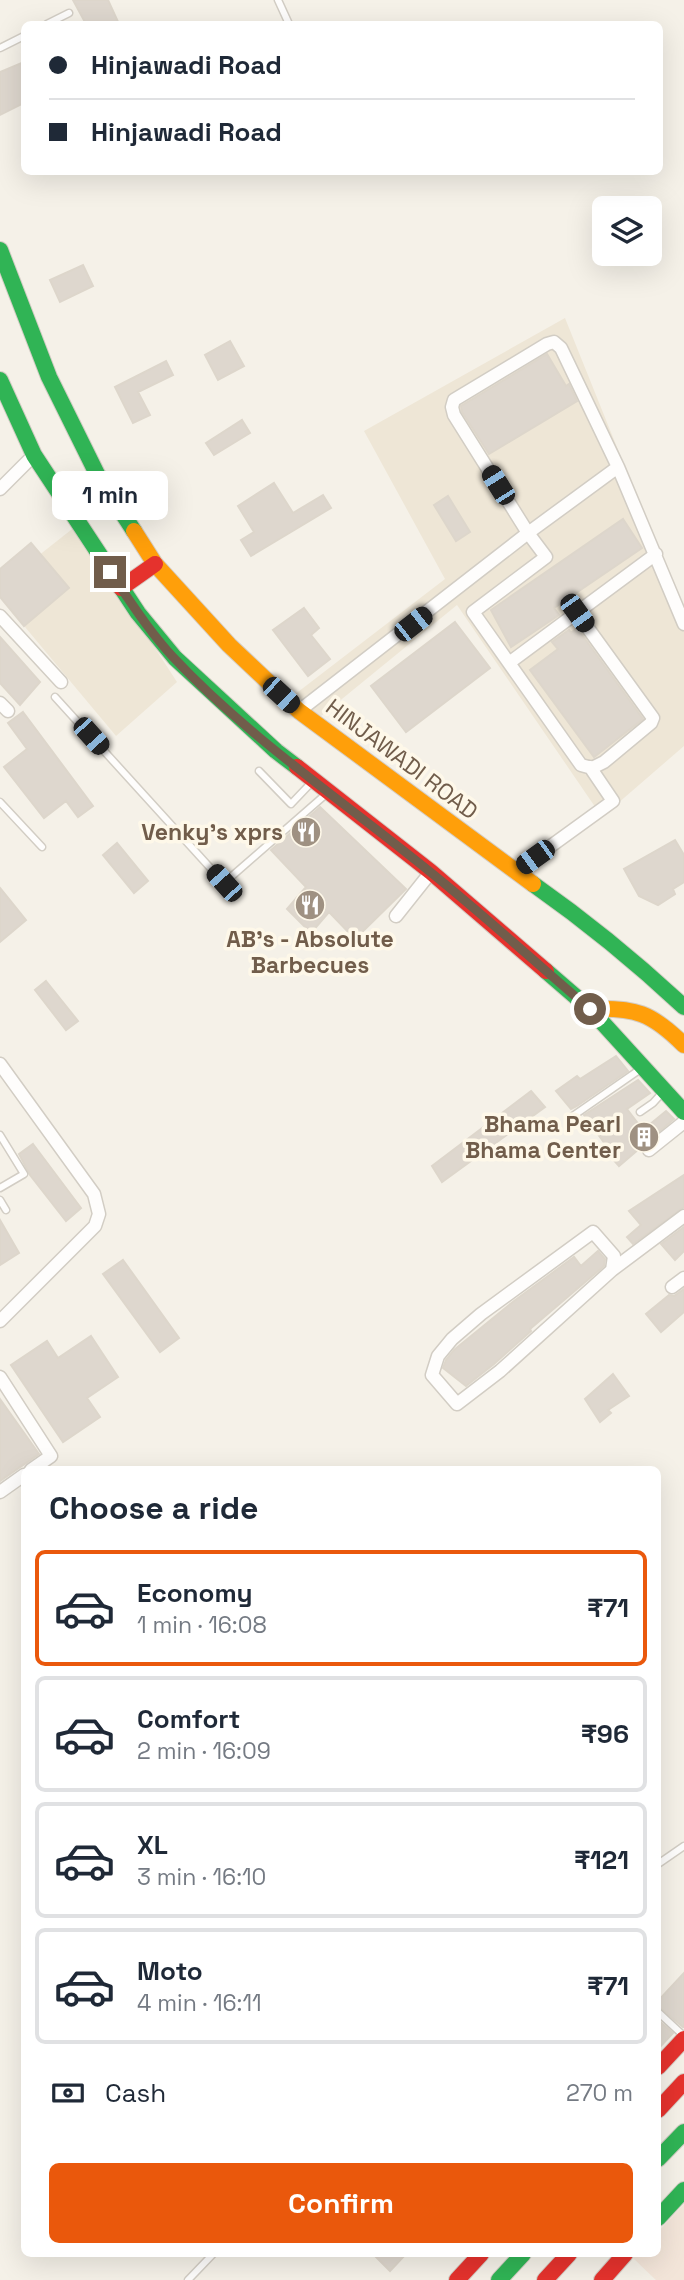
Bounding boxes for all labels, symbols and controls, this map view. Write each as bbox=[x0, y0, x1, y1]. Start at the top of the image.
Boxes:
text: Hinjawadi Road bbox=[91, 48, 282, 82]
text: Hinjawadi Road bbox=[91, 115, 282, 149]
map controls bbox=[592, 196, 662, 266]
button: layers bbox=[592, 196, 662, 266]
car bbox=[478, 462, 519, 508]
callout: 1 min bbox=[52, 470, 168, 520]
text: 1 min bbox=[82, 480, 138, 510]
route end bbox=[94, 556, 126, 588]
car bbox=[557, 590, 598, 636]
car bbox=[390, 603, 437, 645]
car bbox=[259, 673, 304, 717]
street label: HINJAWADI ROAD bbox=[320, 692, 484, 826]
car bbox=[70, 713, 113, 759]
restaurant icon: Venky’s xprs bbox=[289, 815, 323, 849]
place label: Venky’s xprs bbox=[141, 817, 283, 847]
car bbox=[512, 836, 559, 878]
car bbox=[203, 860, 246, 906]
restaurant icon: AB's - Absolute Barbecues bbox=[293, 888, 327, 922]
place label: AB's - Absolute Barbecues bbox=[226, 924, 394, 980]
route start bbox=[574, 993, 606, 1025]
place label: Bhama Pearl Bhama Center bbox=[465, 1109, 621, 1165]
building icon: Bhama Pearl Bhama Center bbox=[627, 1120, 661, 1154]
text: Choose a ride bbox=[49, 1488, 259, 1528]
text: Economy bbox=[137, 1576, 253, 1610]
icon: car bbox=[53, 1577, 116, 1640]
text: ₹71 bbox=[587, 1591, 629, 1625]
text: 1 min · 16:08 bbox=[137, 1610, 267, 1640]
text: Comfort bbox=[137, 1702, 240, 1736]
icon: car bbox=[53, 1703, 116, 1766]
text: ₹96 bbox=[581, 1717, 629, 1751]
text: 2 min · 16:09 bbox=[137, 1736, 271, 1766]
text: XL bbox=[137, 1828, 168, 1862]
icon: car bbox=[53, 1829, 116, 1892]
text: ₹121 bbox=[574, 1843, 629, 1877]
text: 3 min · 16:10 bbox=[137, 1862, 266, 1892]
text: Moto bbox=[137, 1954, 203, 1988]
icon: car bbox=[53, 1955, 116, 2018]
text: ₹71 bbox=[587, 1969, 629, 2003]
text: 4 min · 16:11 bbox=[137, 1988, 262, 2018]
icon: cash bbox=[49, 2074, 87, 2112]
text: Cash bbox=[105, 2076, 166, 2110]
text: 270 m bbox=[566, 2078, 633, 2108]
button: Confirm bbox=[49, 2163, 633, 2243]

